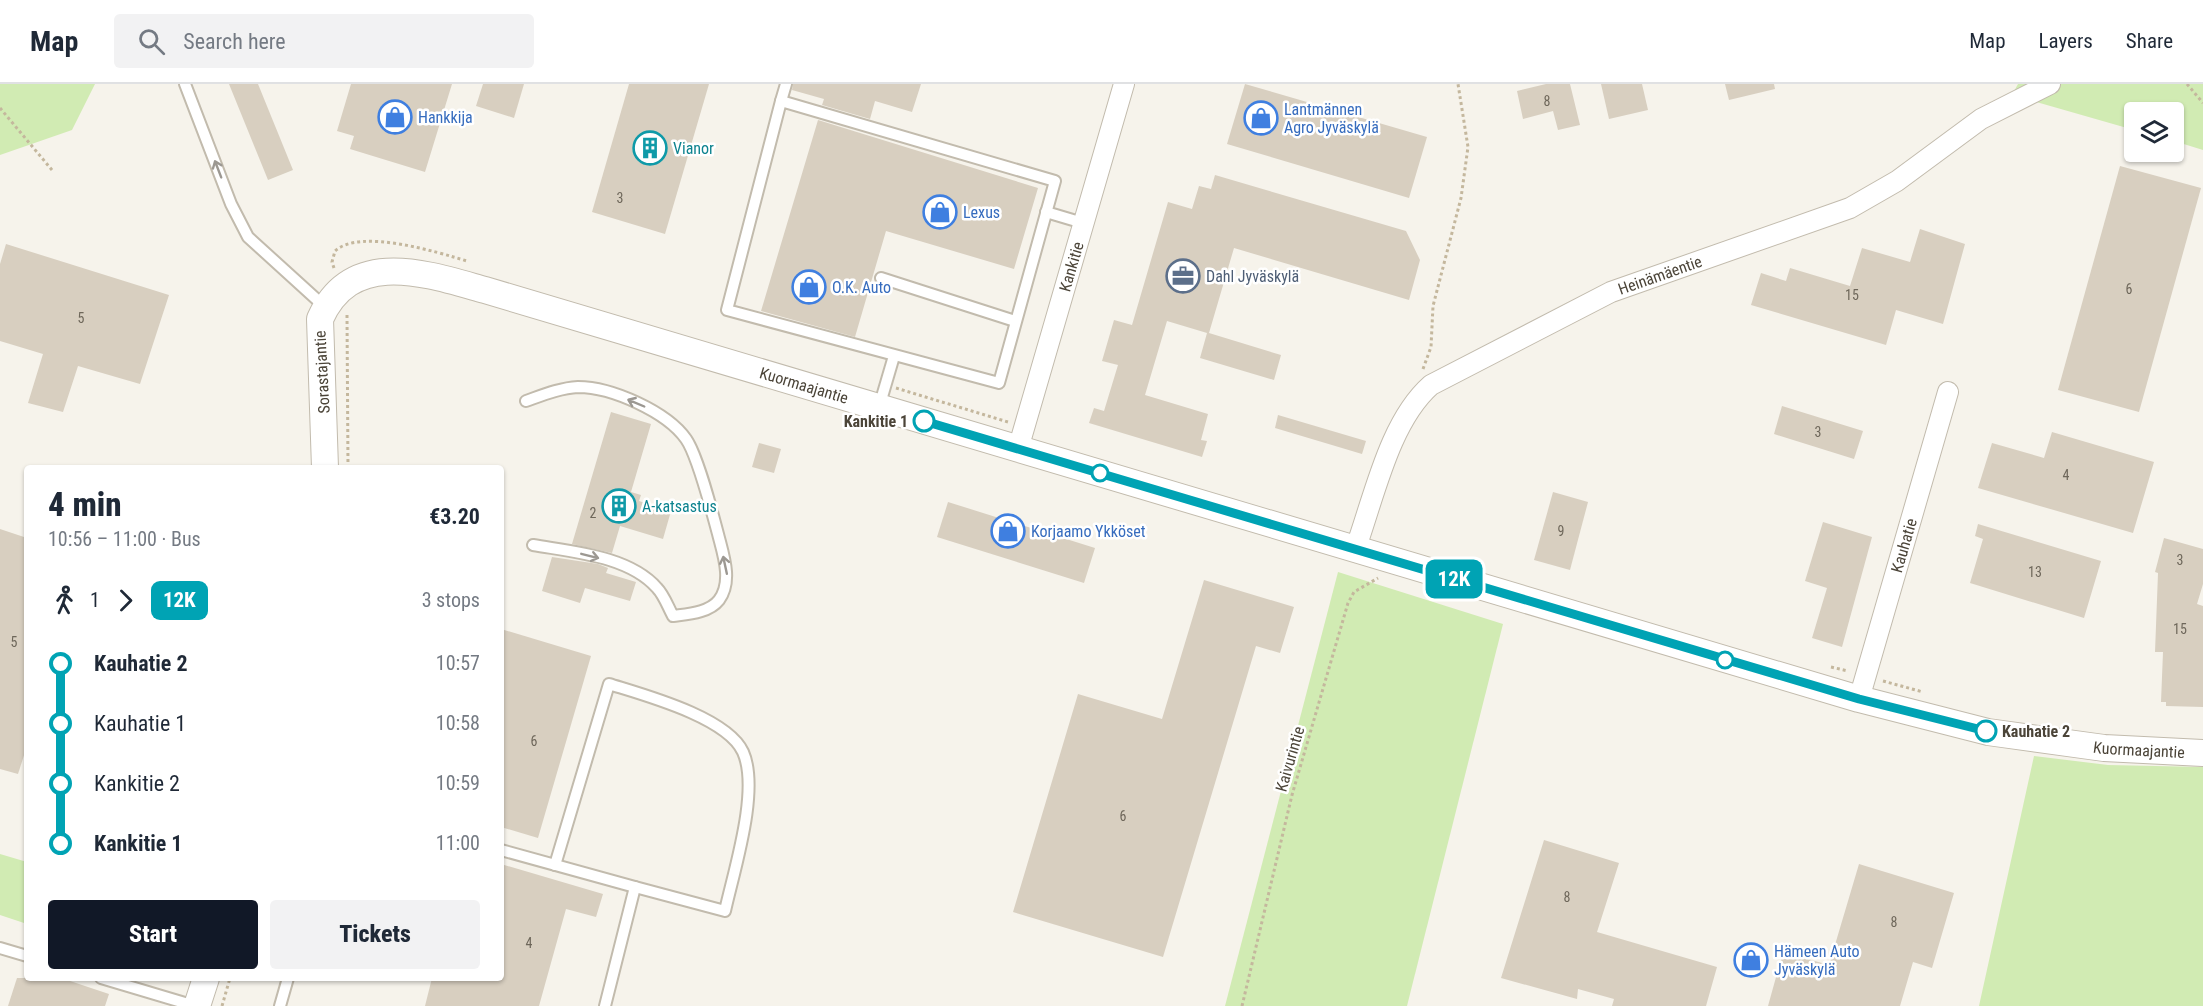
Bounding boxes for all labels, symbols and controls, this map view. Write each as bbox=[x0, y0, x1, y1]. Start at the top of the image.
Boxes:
search box bbox=[114, 14, 534, 68]
text: Map bbox=[30, 25, 78, 58]
icon: search bbox=[135, 25, 168, 58]
text: Search here bbox=[183, 29, 286, 54]
text: Map bbox=[1969, 29, 2006, 53]
text: Layers bbox=[2039, 29, 2093, 53]
text: Share bbox=[2126, 29, 2173, 53]
house number: 8 bbox=[1544, 93, 1551, 109]
shop icon: Hankkija bbox=[377, 99, 413, 135]
shop icon: Lantmännen Agro Jyväskylä bbox=[1243, 100, 1279, 136]
place label: Lantmännen Agro Jyväskylä bbox=[1284, 100, 1379, 137]
map controls bbox=[2124, 102, 2184, 162]
button: layers bbox=[2124, 102, 2184, 162]
place label: Hankkija bbox=[418, 108, 473, 127]
building icon: Vianor bbox=[632, 130, 668, 166]
place label: Vianor bbox=[673, 139, 714, 158]
one-way arrow bbox=[211, 160, 222, 179]
house number: 3 bbox=[617, 190, 623, 206]
shop icon: Lexus bbox=[922, 194, 958, 230]
place label: Lexus bbox=[963, 203, 1000, 222]
street label: Kankitie bbox=[1055, 239, 1087, 294]
street label: Heinämäentie bbox=[1615, 251, 1704, 298]
office icon: Dahl Jyväskylä bbox=[1165, 258, 1201, 294]
place label: Dahl Jyväskylä bbox=[1206, 267, 1299, 286]
shop icon: O.K. Auto bbox=[791, 269, 827, 305]
place label: O.K. Auto bbox=[832, 278, 891, 297]
house number: 6 bbox=[2126, 281, 2133, 297]
house number: 15 bbox=[1845, 287, 1859, 303]
house number: 5 bbox=[78, 310, 85, 326]
street label: Sorastajantie bbox=[310, 330, 334, 414]
street label: Kuormaajantie bbox=[758, 363, 851, 407]
one-way arrow bbox=[627, 397, 645, 408]
marker: Kankitie 1 bbox=[913, 410, 935, 432]
place label: Kankitie 1 bbox=[844, 412, 908, 431]
house number: 3 bbox=[1815, 424, 1821, 440]
unlabelled marker bbox=[1091, 464, 1109, 482]
house number: 4 bbox=[2063, 467, 2070, 483]
text: 4 min bbox=[48, 485, 122, 524]
building icon: A-katsastus bbox=[601, 488, 637, 524]
place label: A-katsastus bbox=[642, 497, 717, 516]
text: €3.20 bbox=[429, 504, 480, 529]
house number: 2 bbox=[590, 505, 597, 521]
shop icon: Korjaamo Ykköset bbox=[990, 513, 1026, 549]
street label: Kauhatie bbox=[1887, 516, 1920, 575]
place label: Korjaamo Ykköset bbox=[1031, 522, 1146, 541]
house number: 9 bbox=[1558, 523, 1564, 539]
text: 10:56 – 11:00 · Bus bbox=[48, 527, 201, 551]
one-way arrow bbox=[580, 551, 599, 563]
house number: 3 bbox=[2177, 552, 2183, 568]
one-way arrow bbox=[719, 556, 730, 575]
line badge: 12K bbox=[1420, 560, 1488, 598]
house number: 13 bbox=[2028, 564, 2042, 580]
text: 12K bbox=[1438, 567, 1470, 591]
icon: walk bbox=[48, 584, 81, 617]
icon: forward bbox=[109, 584, 142, 617]
text: 1 bbox=[90, 588, 100, 612]
text: 12K bbox=[163, 588, 196, 612]
text: 3 stops bbox=[422, 588, 480, 612]
house number: 15 bbox=[2173, 621, 2187, 637]
house number: 5 bbox=[11, 634, 18, 650]
text: Kauhatie 2 bbox=[94, 651, 188, 676]
text: 10:57 bbox=[436, 651, 480, 675]
unlabelled marker bbox=[1716, 651, 1734, 669]
text: Kauhatie 1 bbox=[94, 711, 186, 736]
text: 10:58 bbox=[436, 711, 480, 735]
marker: Kauhatie 2 bbox=[1975, 720, 1997, 742]
place label: Kauhatie 2 bbox=[2002, 722, 2070, 741]
street label: Kaivurintie bbox=[1272, 724, 1308, 794]
house number: 6 bbox=[531, 733, 538, 749]
street label: Kuormaajantie bbox=[2092, 737, 2185, 762]
text: Kankitie 2 bbox=[94, 771, 180, 796]
text: 10:59 bbox=[436, 771, 480, 795]
house number: 6 bbox=[1120, 808, 1127, 824]
text: Kankitie 1 bbox=[94, 831, 182, 856]
text: 11:00 bbox=[436, 831, 480, 855]
house number: 8 bbox=[1564, 889, 1571, 905]
button: Start bbox=[48, 900, 258, 969]
button: Tickets bbox=[270, 900, 480, 969]
house number: 8 bbox=[1891, 914, 1898, 930]
house number: 4 bbox=[526, 935, 533, 951]
shop icon: Hämeen Auto Jyväskylä bbox=[1733, 942, 1769, 978]
place label: Hämeen Auto Jyväskylä bbox=[1774, 942, 1860, 979]

